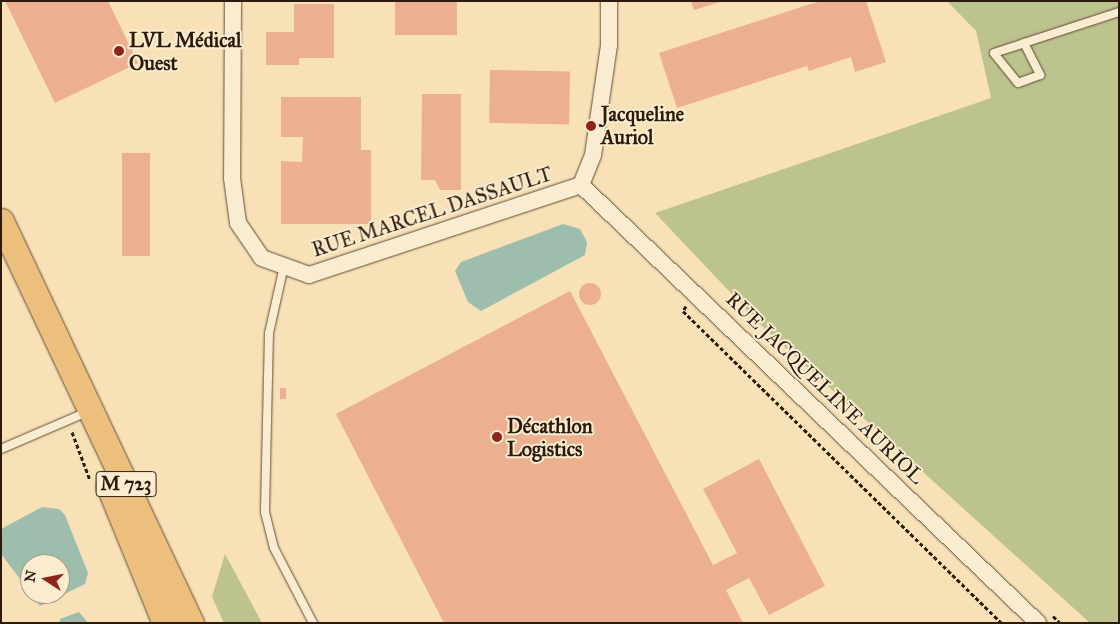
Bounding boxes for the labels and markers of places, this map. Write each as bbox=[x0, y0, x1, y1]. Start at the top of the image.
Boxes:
place label: LVL Médical Ouest bbox=[129, 28, 241, 75]
marker: LVL Médical Ouest bbox=[113, 45, 125, 57]
place label: Jacqueline Auriol bbox=[601, 102, 684, 149]
marker: Jacqueline Auriol bbox=[585, 120, 597, 132]
place label: Décathlon Logistics bbox=[507, 414, 593, 461]
marker: Décathlon Logistics bbox=[491, 431, 503, 443]

